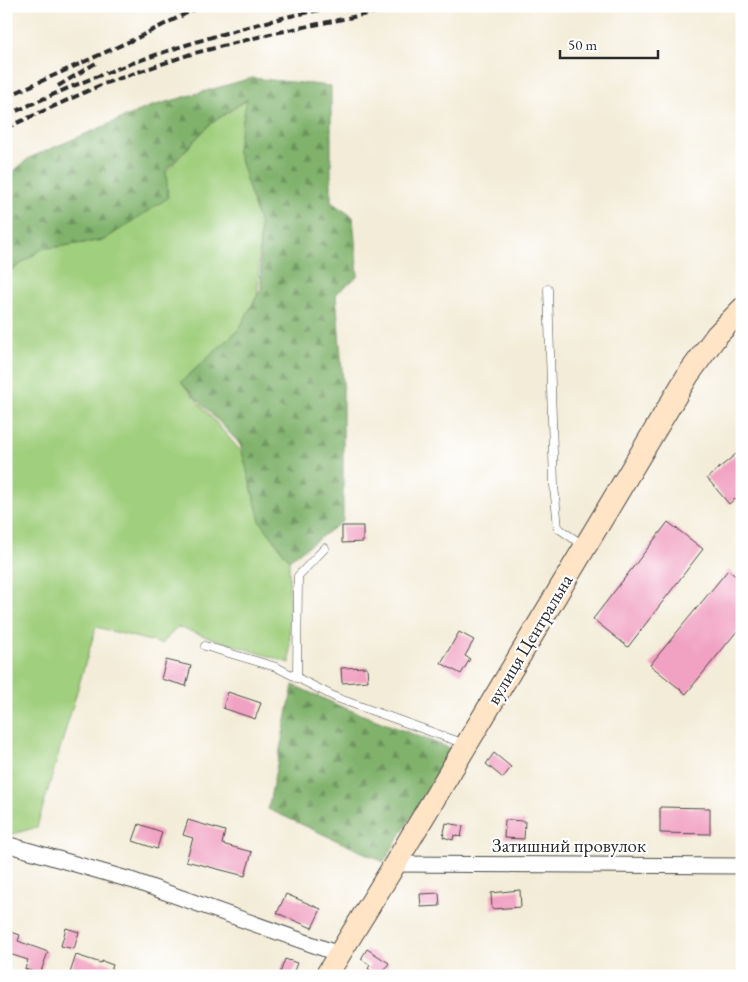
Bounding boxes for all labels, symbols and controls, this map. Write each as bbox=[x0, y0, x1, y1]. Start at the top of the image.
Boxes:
scale bar bbox=[560, 28, 658, 60]
text: 50 m bbox=[568, 35, 597, 54]
street label: вулиця Центральна bbox=[481, 569, 578, 709]
street label: Затишний провулок bbox=[492, 833, 646, 858]

